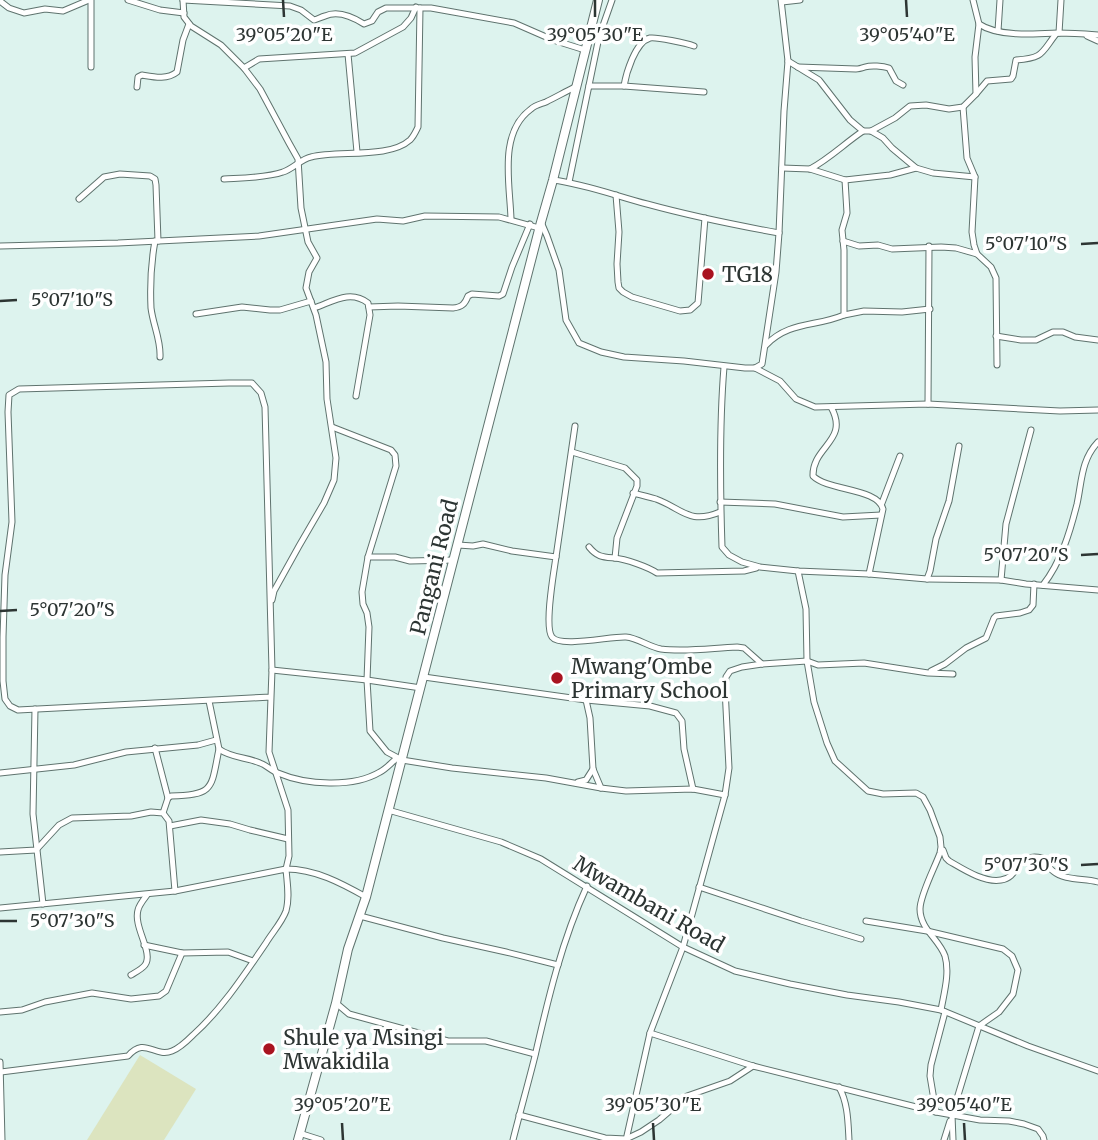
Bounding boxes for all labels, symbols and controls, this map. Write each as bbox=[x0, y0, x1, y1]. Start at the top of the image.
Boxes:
text: 39°05'20"E bbox=[236, 23, 333, 46]
text: 39°05'30"E bbox=[547, 23, 644, 46]
text: 39°05'40"E bbox=[859, 23, 955, 46]
text: 5°07'10"S bbox=[985, 232, 1067, 255]
place label: TG18 bbox=[722, 261, 773, 288]
marker: TG18 bbox=[700, 266, 716, 282]
text: 5°07'10"S bbox=[31, 288, 113, 311]
street label: Pangani Road bbox=[404, 496, 464, 638]
text: 5°07'20"S bbox=[984, 543, 1069, 566]
text: 5°07'20"S bbox=[30, 598, 115, 621]
place label: Mwang'Ombe Primary School bbox=[571, 653, 729, 704]
marker: Mwang'Ombe Primary School bbox=[549, 670, 565, 686]
street label: Mwambani Road bbox=[568, 850, 730, 958]
text: 5°07'30"S bbox=[984, 853, 1069, 876]
text: 5°07'30"S bbox=[30, 909, 115, 932]
place label: Shule ya Msingi Mwakidila bbox=[283, 1024, 444, 1075]
marker: Shule ya Msingi Mwakidila bbox=[261, 1041, 277, 1057]
text: 39°05'20"E bbox=[294, 1093, 391, 1116]
text: 39°05'30"E bbox=[605, 1093, 702, 1116]
text: 39°05'40"E bbox=[916, 1093, 1012, 1116]

